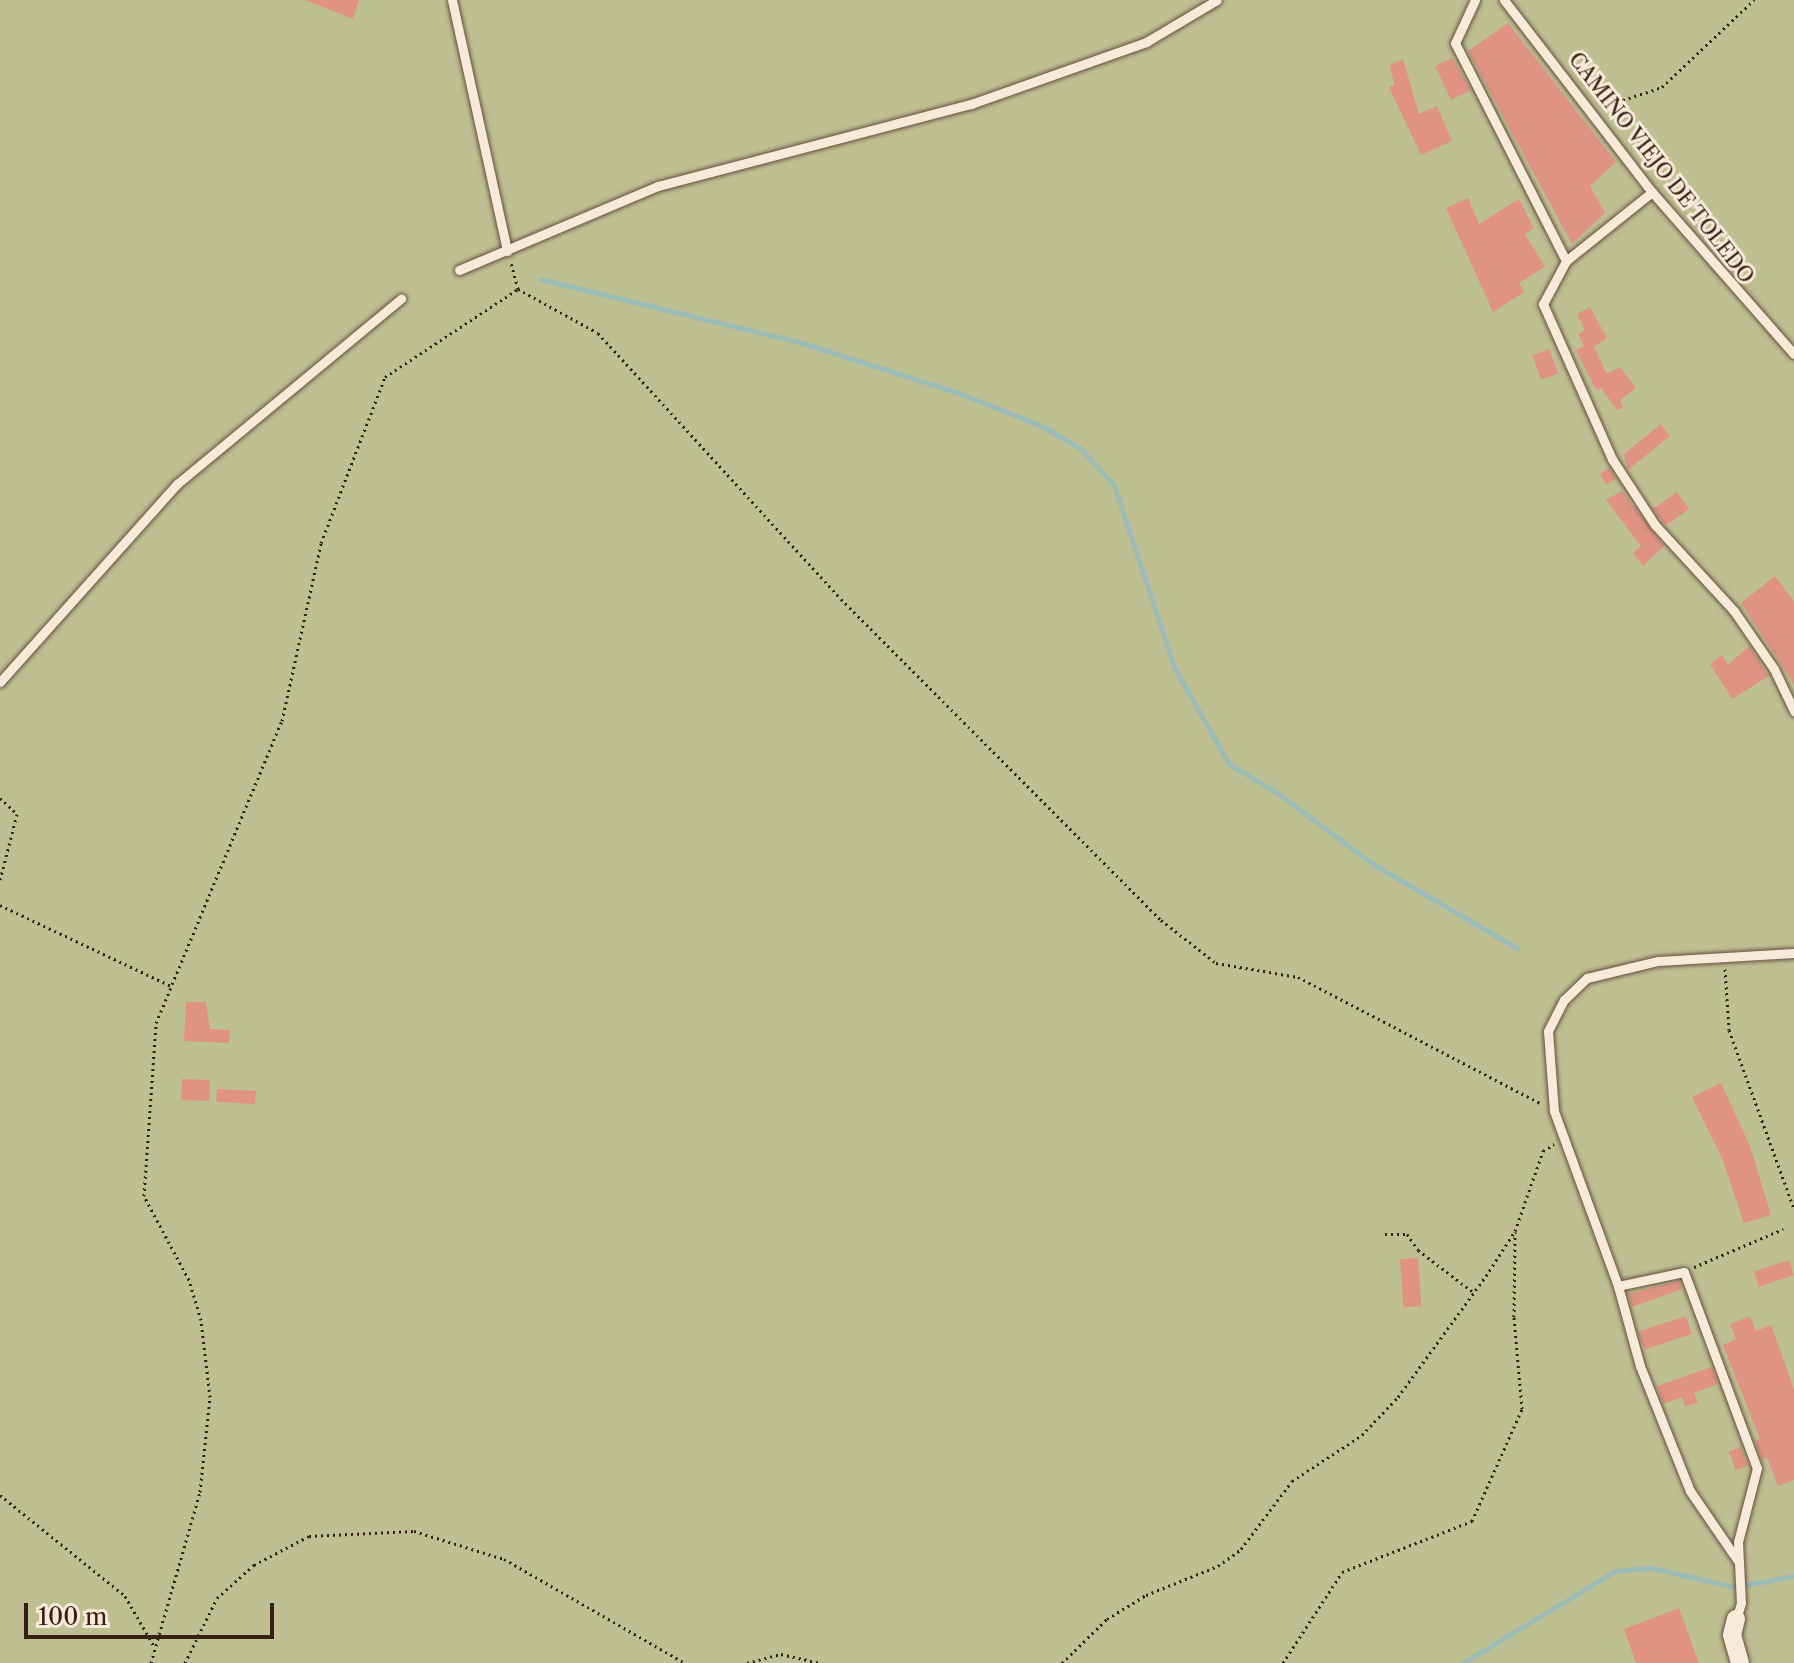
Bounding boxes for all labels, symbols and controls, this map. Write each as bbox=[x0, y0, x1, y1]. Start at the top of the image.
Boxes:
street label: CAMINO VIEJO DE TOLEDO bbox=[1563, 47, 1759, 289]
scale bar bbox=[28, 1587, 278, 1637]
text: 100 m bbox=[38, 1602, 107, 1631]

